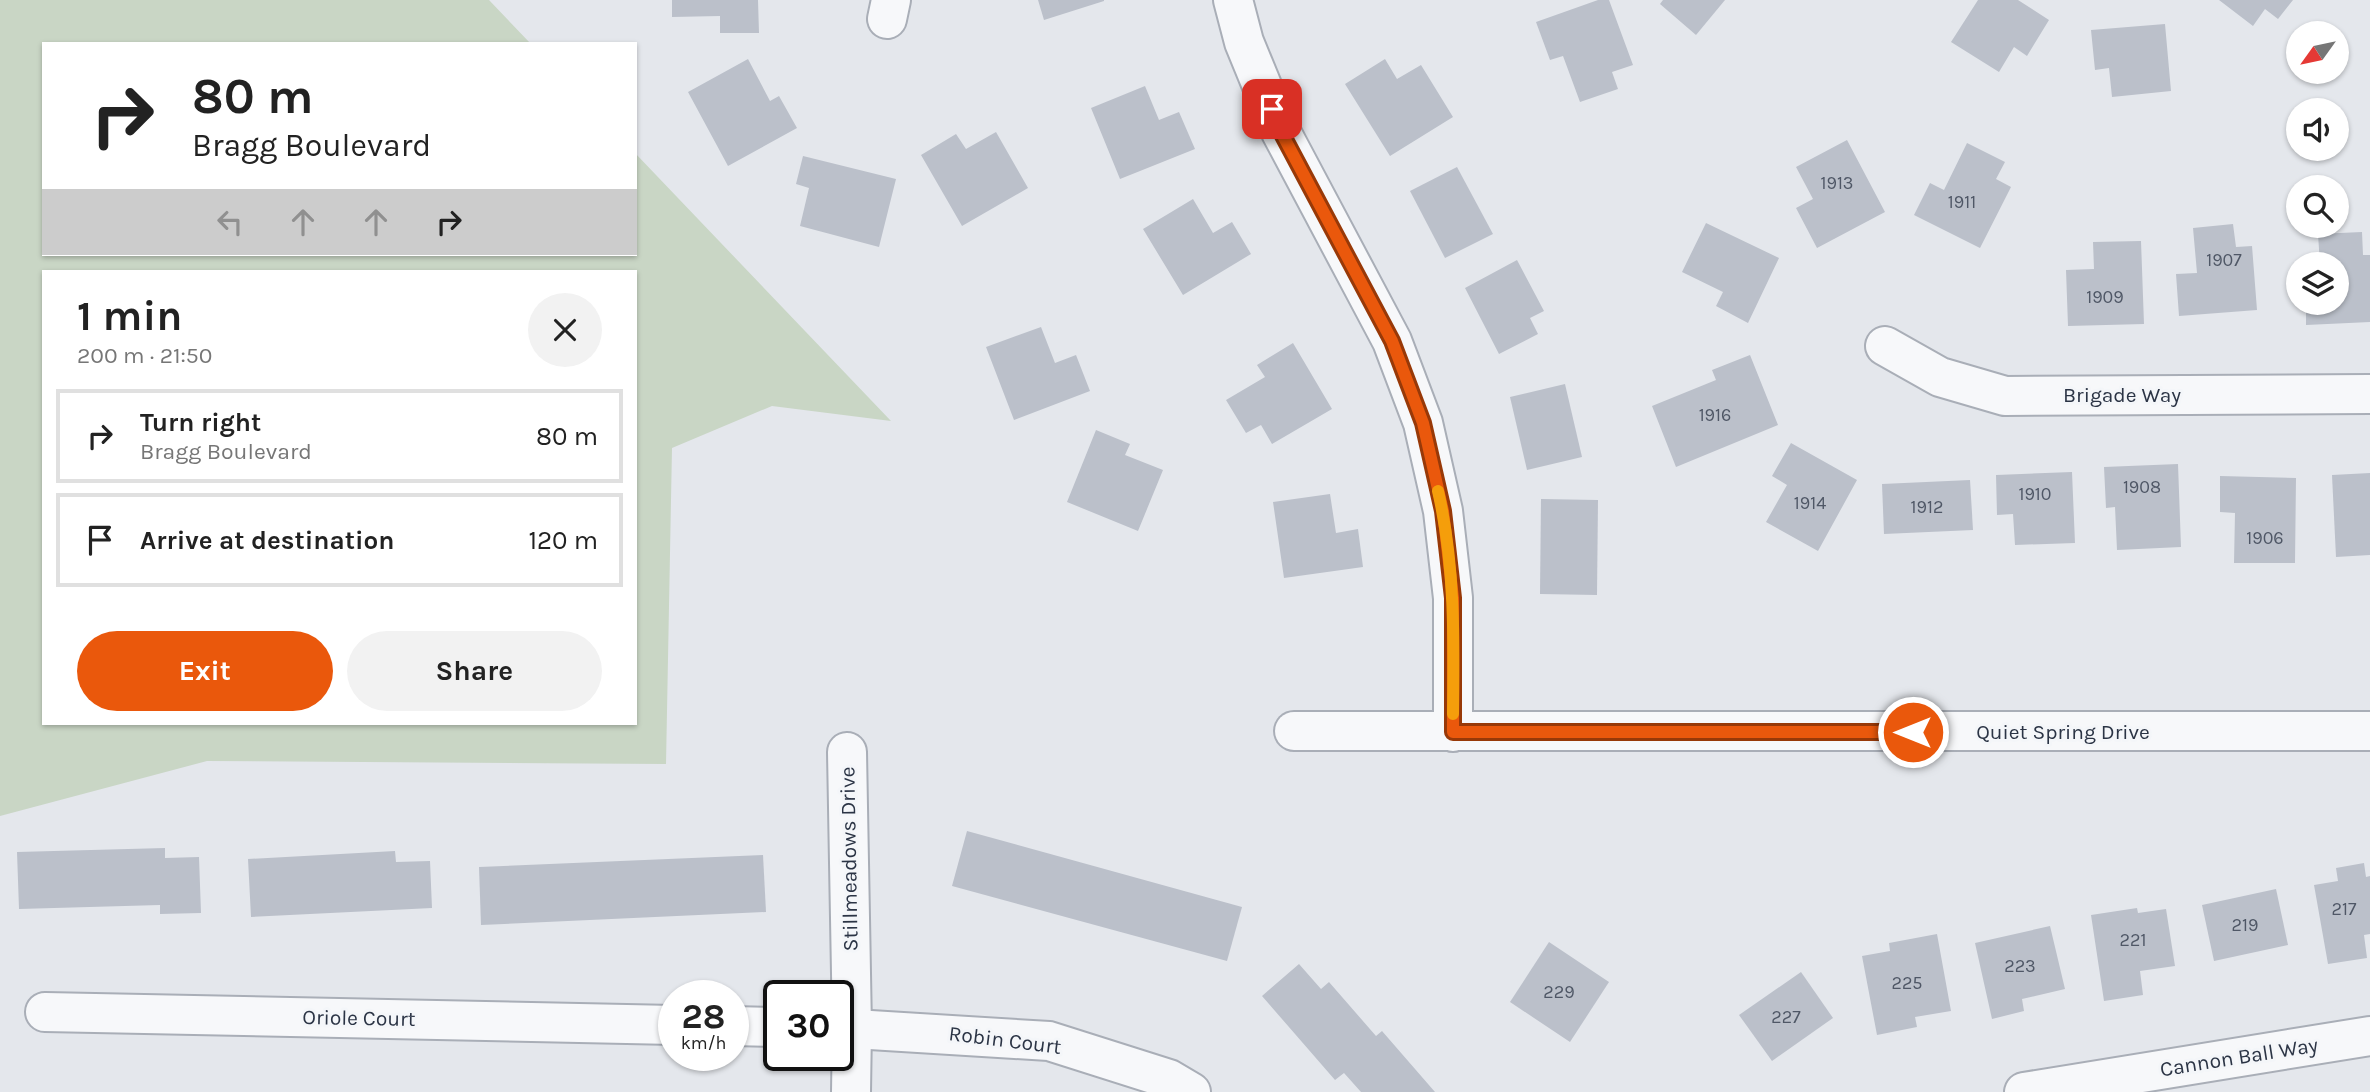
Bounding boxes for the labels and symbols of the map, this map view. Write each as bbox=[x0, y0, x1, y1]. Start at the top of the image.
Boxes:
north arrow bbox=[2286, 21, 2348, 84]
pin bbox=[1242, 79, 1302, 139]
house number: 1913 bbox=[1821, 172, 1853, 194]
house number: 1911 bbox=[1948, 191, 1976, 213]
house number: 1907 bbox=[2206, 249, 2242, 271]
house number: 1909 bbox=[2086, 286, 2124, 308]
street label: Brigade Way bbox=[2063, 383, 2181, 407]
house number: 1916 bbox=[1699, 404, 1731, 426]
house number: 1908 bbox=[2123, 476, 2161, 498]
house number: 1910 bbox=[2018, 483, 2052, 505]
house number: 1914 bbox=[1794, 492, 1826, 514]
house number: 1912 bbox=[1911, 496, 1943, 518]
house number: 1906 bbox=[2246, 527, 2284, 549]
position arrow bbox=[1876, 695, 1950, 769]
street label: Quiet Spring Drive bbox=[1976, 720, 2150, 744]
street label: Stillmeadows Drive bbox=[835, 766, 863, 952]
house number: 217 bbox=[2332, 898, 2357, 920]
house number: 219 bbox=[2232, 914, 2258, 936]
house number: 221 bbox=[2120, 929, 2146, 951]
house number: 223 bbox=[2004, 955, 2036, 977]
house number: 225 bbox=[1891, 972, 1923, 994]
speed limit sign: 30 bbox=[763, 980, 854, 1071]
house number: 229 bbox=[1543, 981, 1575, 1003]
street label: Oriole Court bbox=[302, 1005, 416, 1031]
house number: 227 bbox=[1771, 1006, 1801, 1028]
street label: Robin Court bbox=[947, 1021, 1063, 1059]
street label: Cannon Ball Way bbox=[2158, 1033, 2320, 1081]

